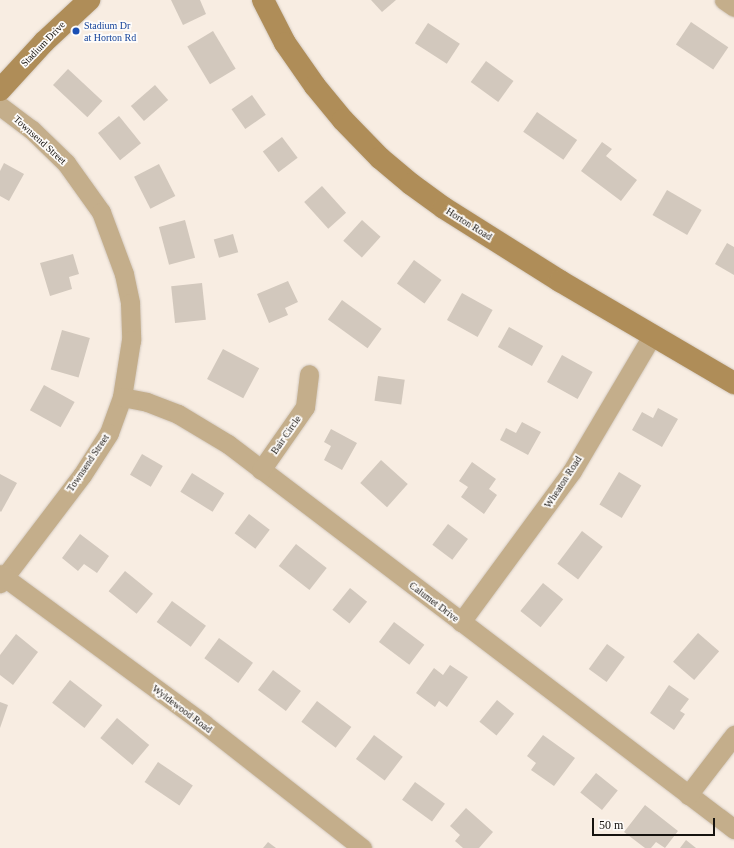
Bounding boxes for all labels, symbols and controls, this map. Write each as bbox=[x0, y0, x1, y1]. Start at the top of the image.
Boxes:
street label: Stadium Drive bbox=[18, 19, 68, 69]
place label: Stadium Dr at Horton Rd bbox=[84, 19, 136, 42]
marker: Stadium Dr at Horton Rd bbox=[71, 26, 81, 36]
street label: Townsend Street bbox=[11, 113, 69, 167]
street label: Horton Road bbox=[444, 205, 494, 243]
street label: Bair Circle bbox=[268, 413, 304, 457]
street label: Townsend Street bbox=[64, 432, 112, 494]
street label: Wheaton Road bbox=[542, 454, 584, 510]
street label: Calumet Drive bbox=[407, 579, 461, 625]
street label: Wyldewood Road bbox=[150, 683, 214, 735]
scale bar bbox=[594, 810, 717, 836]
text: 50 m bbox=[599, 818, 623, 832]

